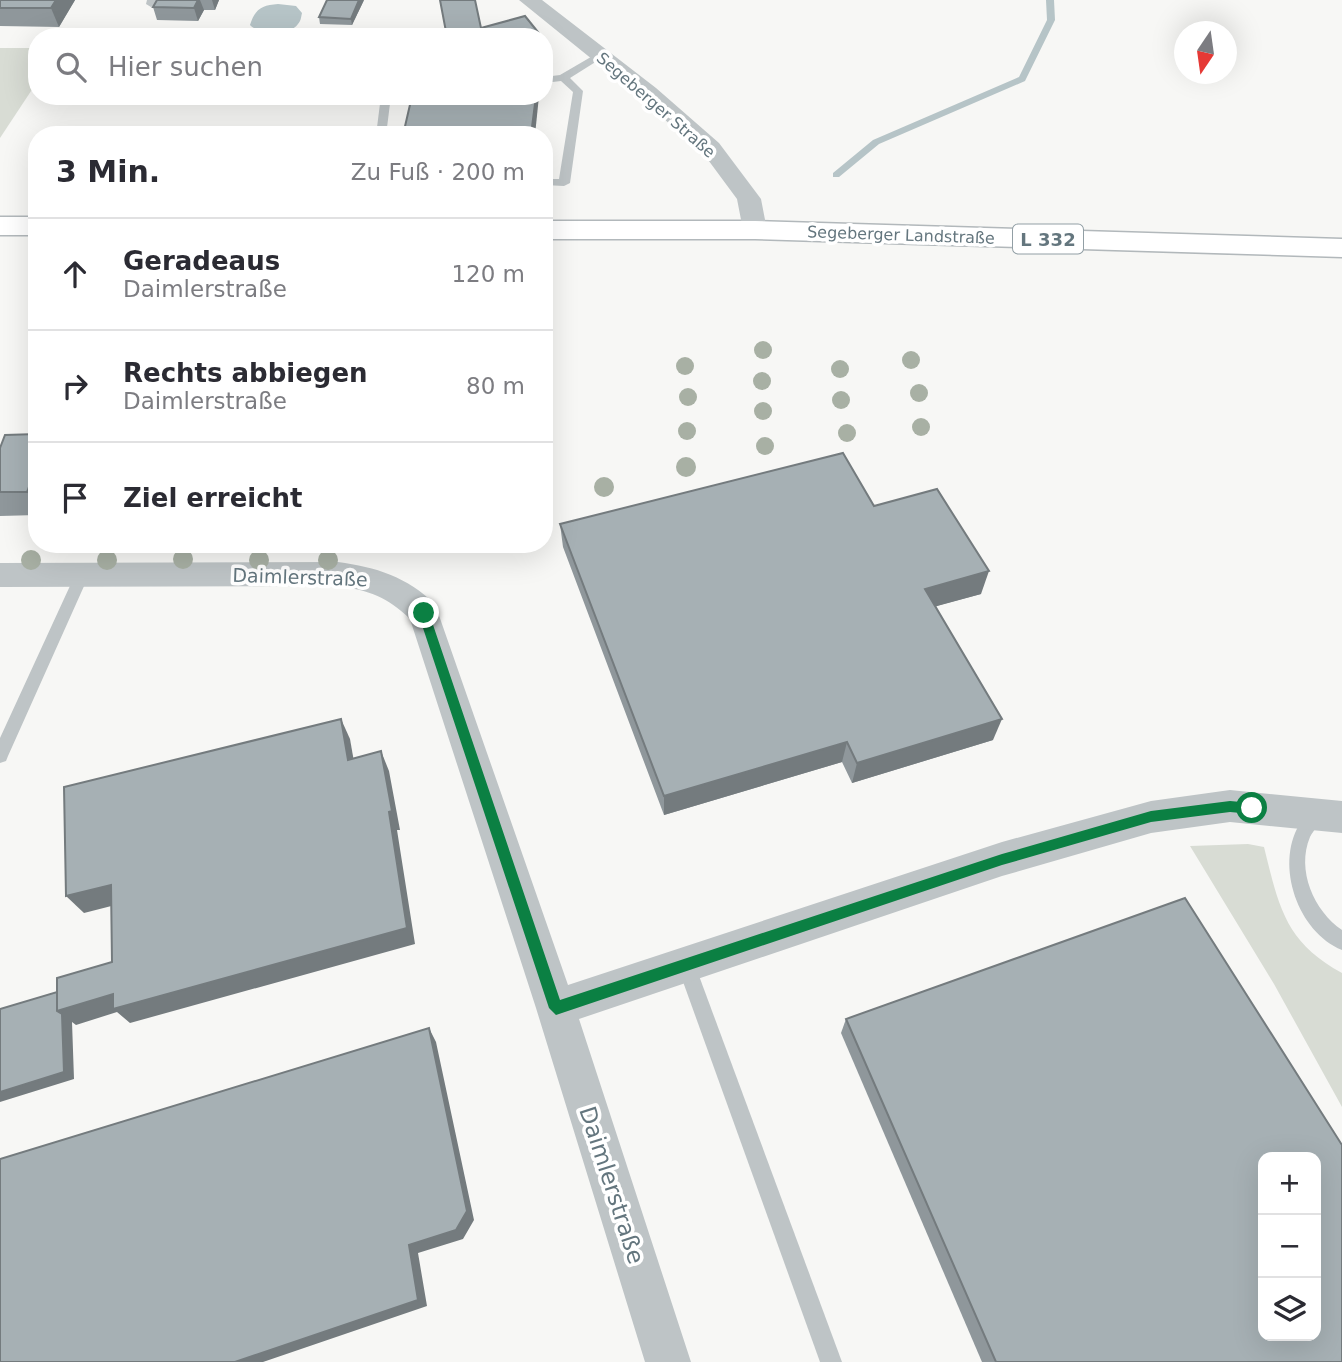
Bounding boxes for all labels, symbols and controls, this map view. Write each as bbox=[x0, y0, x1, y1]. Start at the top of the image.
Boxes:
north arrow bbox=[1174, 21, 1237, 84]
search box bbox=[28, 28, 553, 105]
icon: search bbox=[52, 48, 90, 86]
street label: Segeberger Straße bbox=[593, 48, 719, 162]
text: Hier suchen bbox=[108, 52, 263, 82]
text: 3 Min. bbox=[56, 154, 160, 189]
text: Zu Fuß · 200 m bbox=[351, 159, 525, 185]
street label: Segeberger Landstraße bbox=[807, 222, 995, 248]
road number: L 332 bbox=[1013, 225, 1083, 254]
text: Geradeaus bbox=[123, 246, 280, 276]
icon: ahead bbox=[56, 255, 94, 293]
text: 120 m bbox=[451, 261, 525, 287]
text: Daimlerstraße bbox=[123, 276, 287, 302]
text: Rechts abbiegen bbox=[123, 358, 368, 388]
icon: right bbox=[56, 367, 94, 405]
text: 80 m bbox=[466, 373, 525, 399]
text: Daimlerstraße bbox=[123, 388, 287, 414]
icon: arrive bbox=[56, 479, 94, 517]
text: Ziel erreicht bbox=[123, 483, 303, 513]
street label: Daimlerstraße bbox=[232, 564, 368, 590]
route end bbox=[408, 597, 439, 628]
route start bbox=[1236, 792, 1267, 823]
street label: Daimlerstraße bbox=[574, 1103, 650, 1267]
map controls bbox=[1258, 1152, 1321, 1341]
button: + bbox=[1258, 1152, 1321, 1215]
button: − bbox=[1258, 1215, 1321, 1278]
button: layers bbox=[1258, 1278, 1321, 1341]

